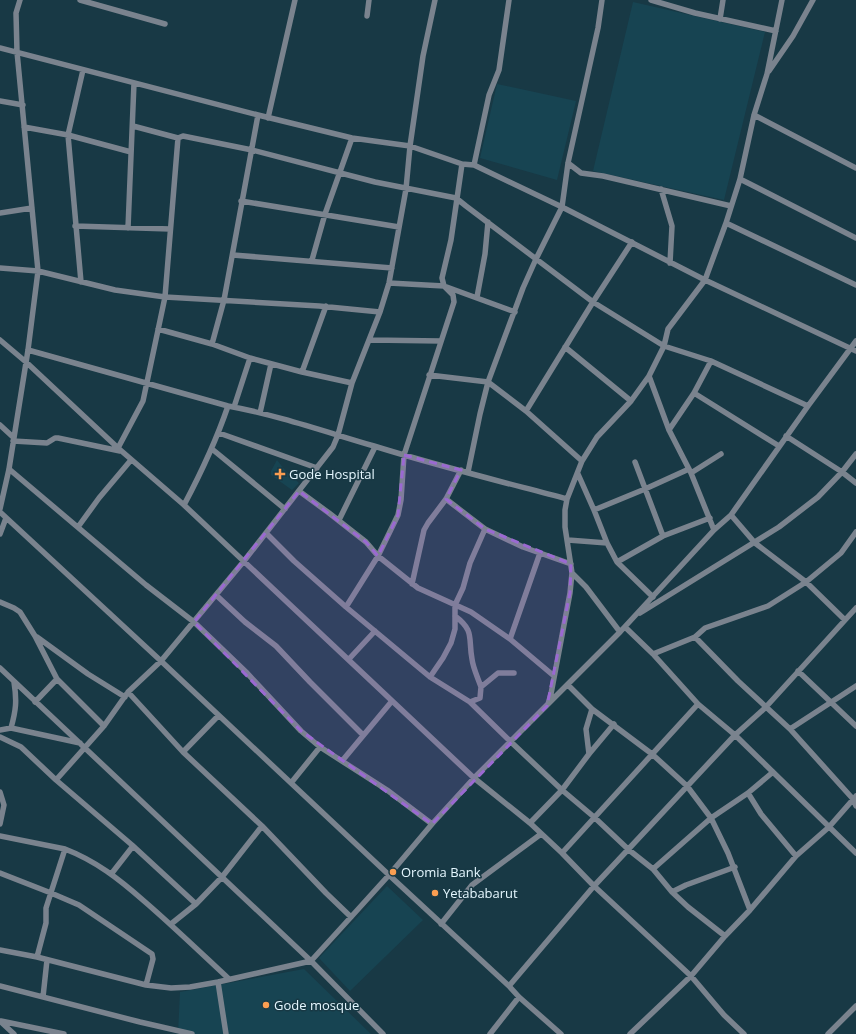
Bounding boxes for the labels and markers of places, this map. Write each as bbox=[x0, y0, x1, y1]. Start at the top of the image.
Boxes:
place label: Gode Hospital bbox=[289, 465, 375, 483]
marker: Gode Hospital bbox=[274, 468, 286, 480]
place label: Oromia Bank bbox=[401, 863, 481, 881]
marker: Oromia Bank bbox=[388, 867, 398, 877]
place label: Yetababarut bbox=[443, 884, 518, 902]
marker: Yetababarut bbox=[430, 888, 440, 898]
place label: Gode mosque bbox=[274, 996, 359, 1014]
marker: Gode mosque bbox=[261, 1000, 271, 1010]

